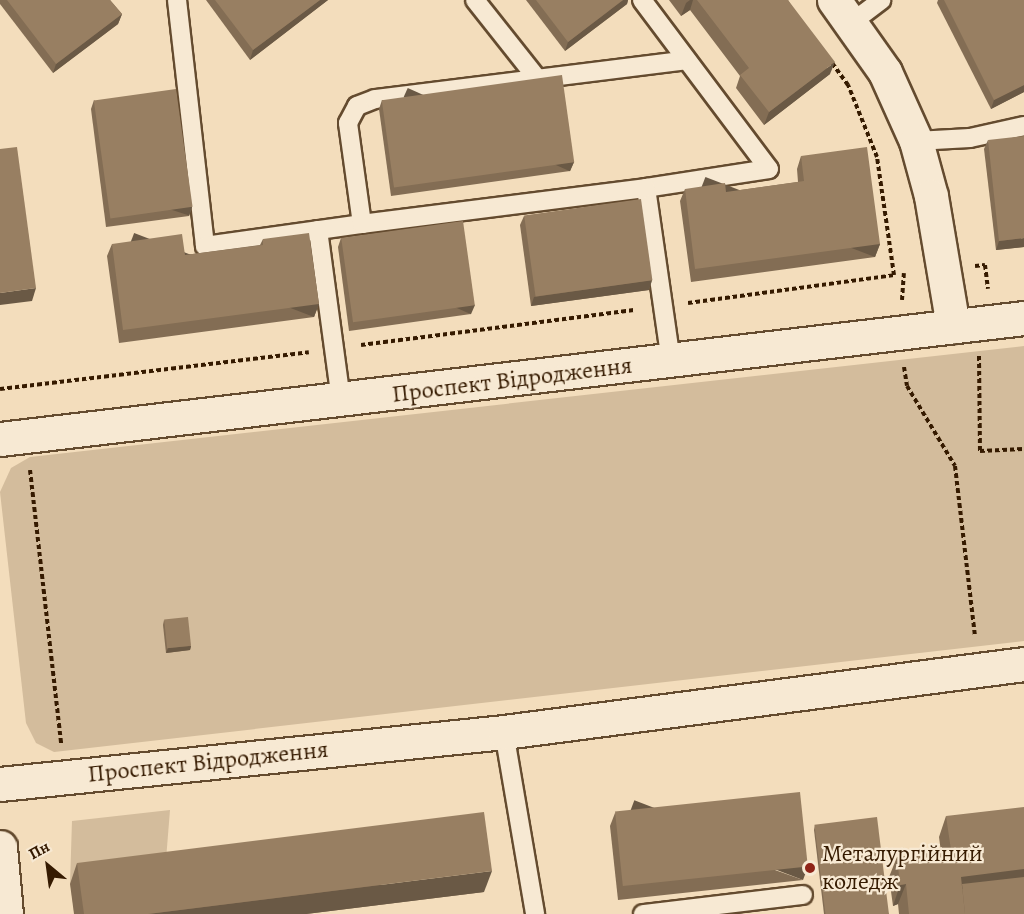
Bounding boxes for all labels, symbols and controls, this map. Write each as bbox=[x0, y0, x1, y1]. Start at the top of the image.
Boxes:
street label: Проспект Відродження bbox=[390, 351, 634, 409]
street label: Проспект Відродження bbox=[86, 735, 330, 789]
north arrow bbox=[18, 836, 78, 896]
text: Пн bbox=[25, 836, 54, 865]
place label: Металургійний коледж bbox=[822, 840, 983, 896]
marker: Металургійний коледж bbox=[803, 861, 817, 875]

